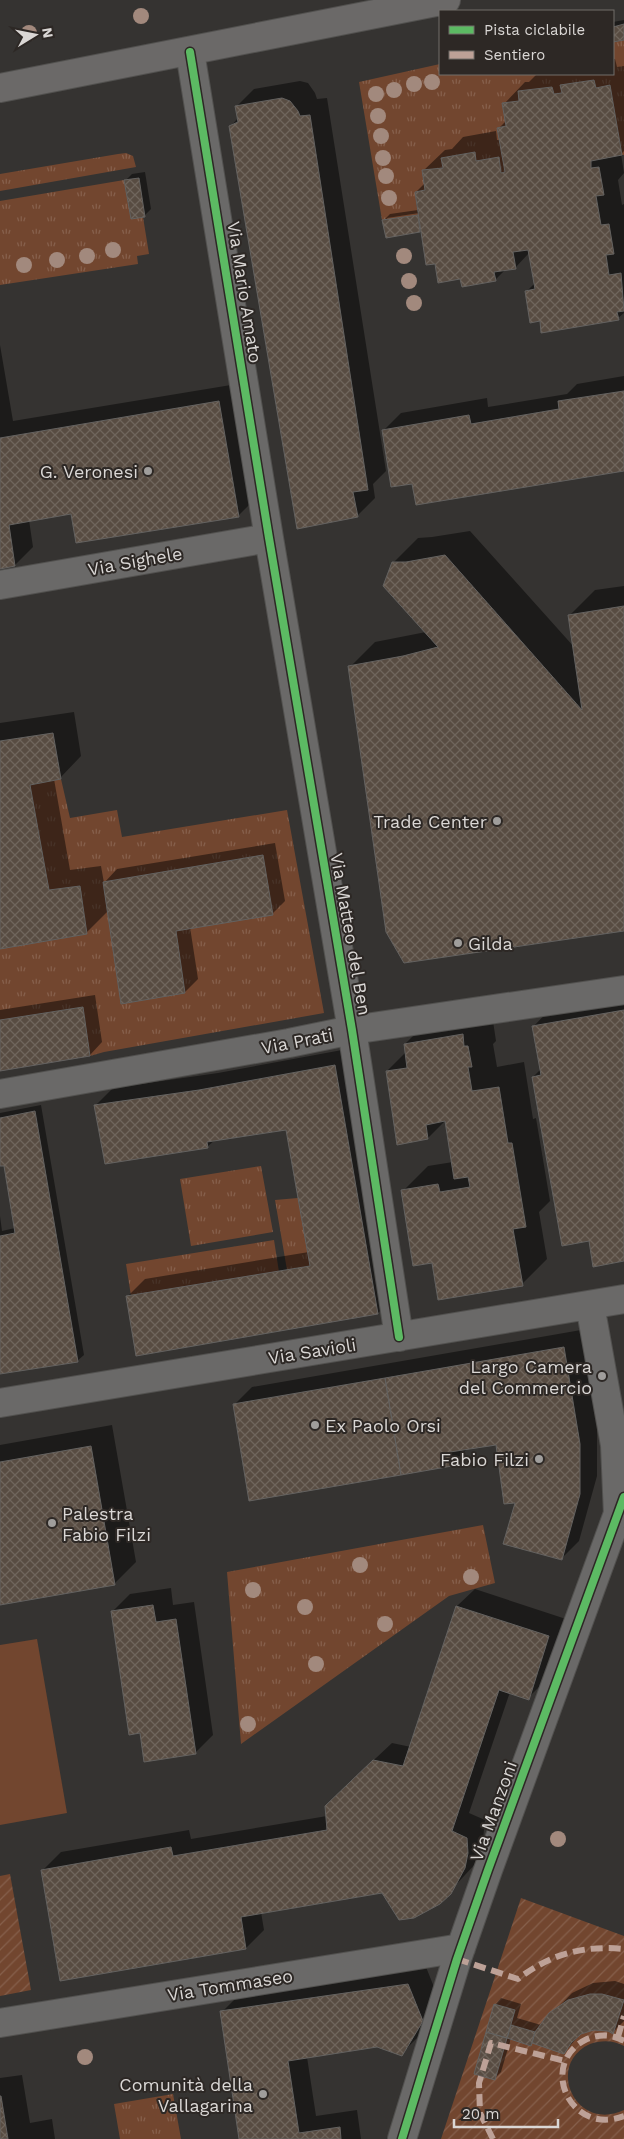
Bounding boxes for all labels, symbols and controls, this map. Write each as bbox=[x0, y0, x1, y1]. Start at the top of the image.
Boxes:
north arrow bbox=[10, 10, 60, 60]
legend bbox=[439, 10, 614, 75]
text: Pista ciclabile bbox=[484, 21, 585, 39]
text: N bbox=[39, 26, 57, 39]
text: Sentiero bbox=[484, 46, 545, 64]
street label: Via Mario Amato bbox=[223, 220, 267, 364]
place label: G. Veronesi bbox=[40, 461, 138, 482]
marker: G. Veronesi bbox=[142, 465, 154, 477]
street label: Via Sighele bbox=[86, 542, 184, 580]
place label: Trade Center bbox=[373, 811, 487, 832]
marker: Trade Center bbox=[491, 815, 503, 827]
street label: Via Matteo del Ben bbox=[326, 851, 376, 1017]
place label: Gilda bbox=[468, 933, 513, 954]
marker: Gilda bbox=[452, 937, 464, 949]
street label: Via Prati bbox=[259, 1024, 335, 1058]
street label: Via Savioli bbox=[266, 1334, 358, 1368]
place label: Largo Camera del Commercio bbox=[459, 1356, 592, 1398]
marker: Largo Camera del Commercio bbox=[596, 1370, 608, 1382]
place label: Ex Paolo Orsi bbox=[325, 1415, 441, 1436]
marker: Ex Paolo Orsi bbox=[309, 1419, 321, 1431]
place label: Fabio Filzi bbox=[440, 1449, 529, 1470]
marker: Fabio Filzi bbox=[533, 1453, 545, 1465]
place label: Palestra Fabio Filzi bbox=[62, 1503, 151, 1545]
marker: Palestra Fabio Filzi bbox=[46, 1517, 58, 1529]
street label: Via Manzoni bbox=[465, 1758, 521, 1864]
street label: Via Tommaseo bbox=[166, 1965, 294, 2005]
place label: Comunità della Vallagarina bbox=[119, 2074, 253, 2116]
marker: Comunità della Vallagarina bbox=[257, 2088, 269, 2100]
scale bar bbox=[454, 2096, 558, 2128]
text: 20 m bbox=[462, 2105, 500, 2123]

